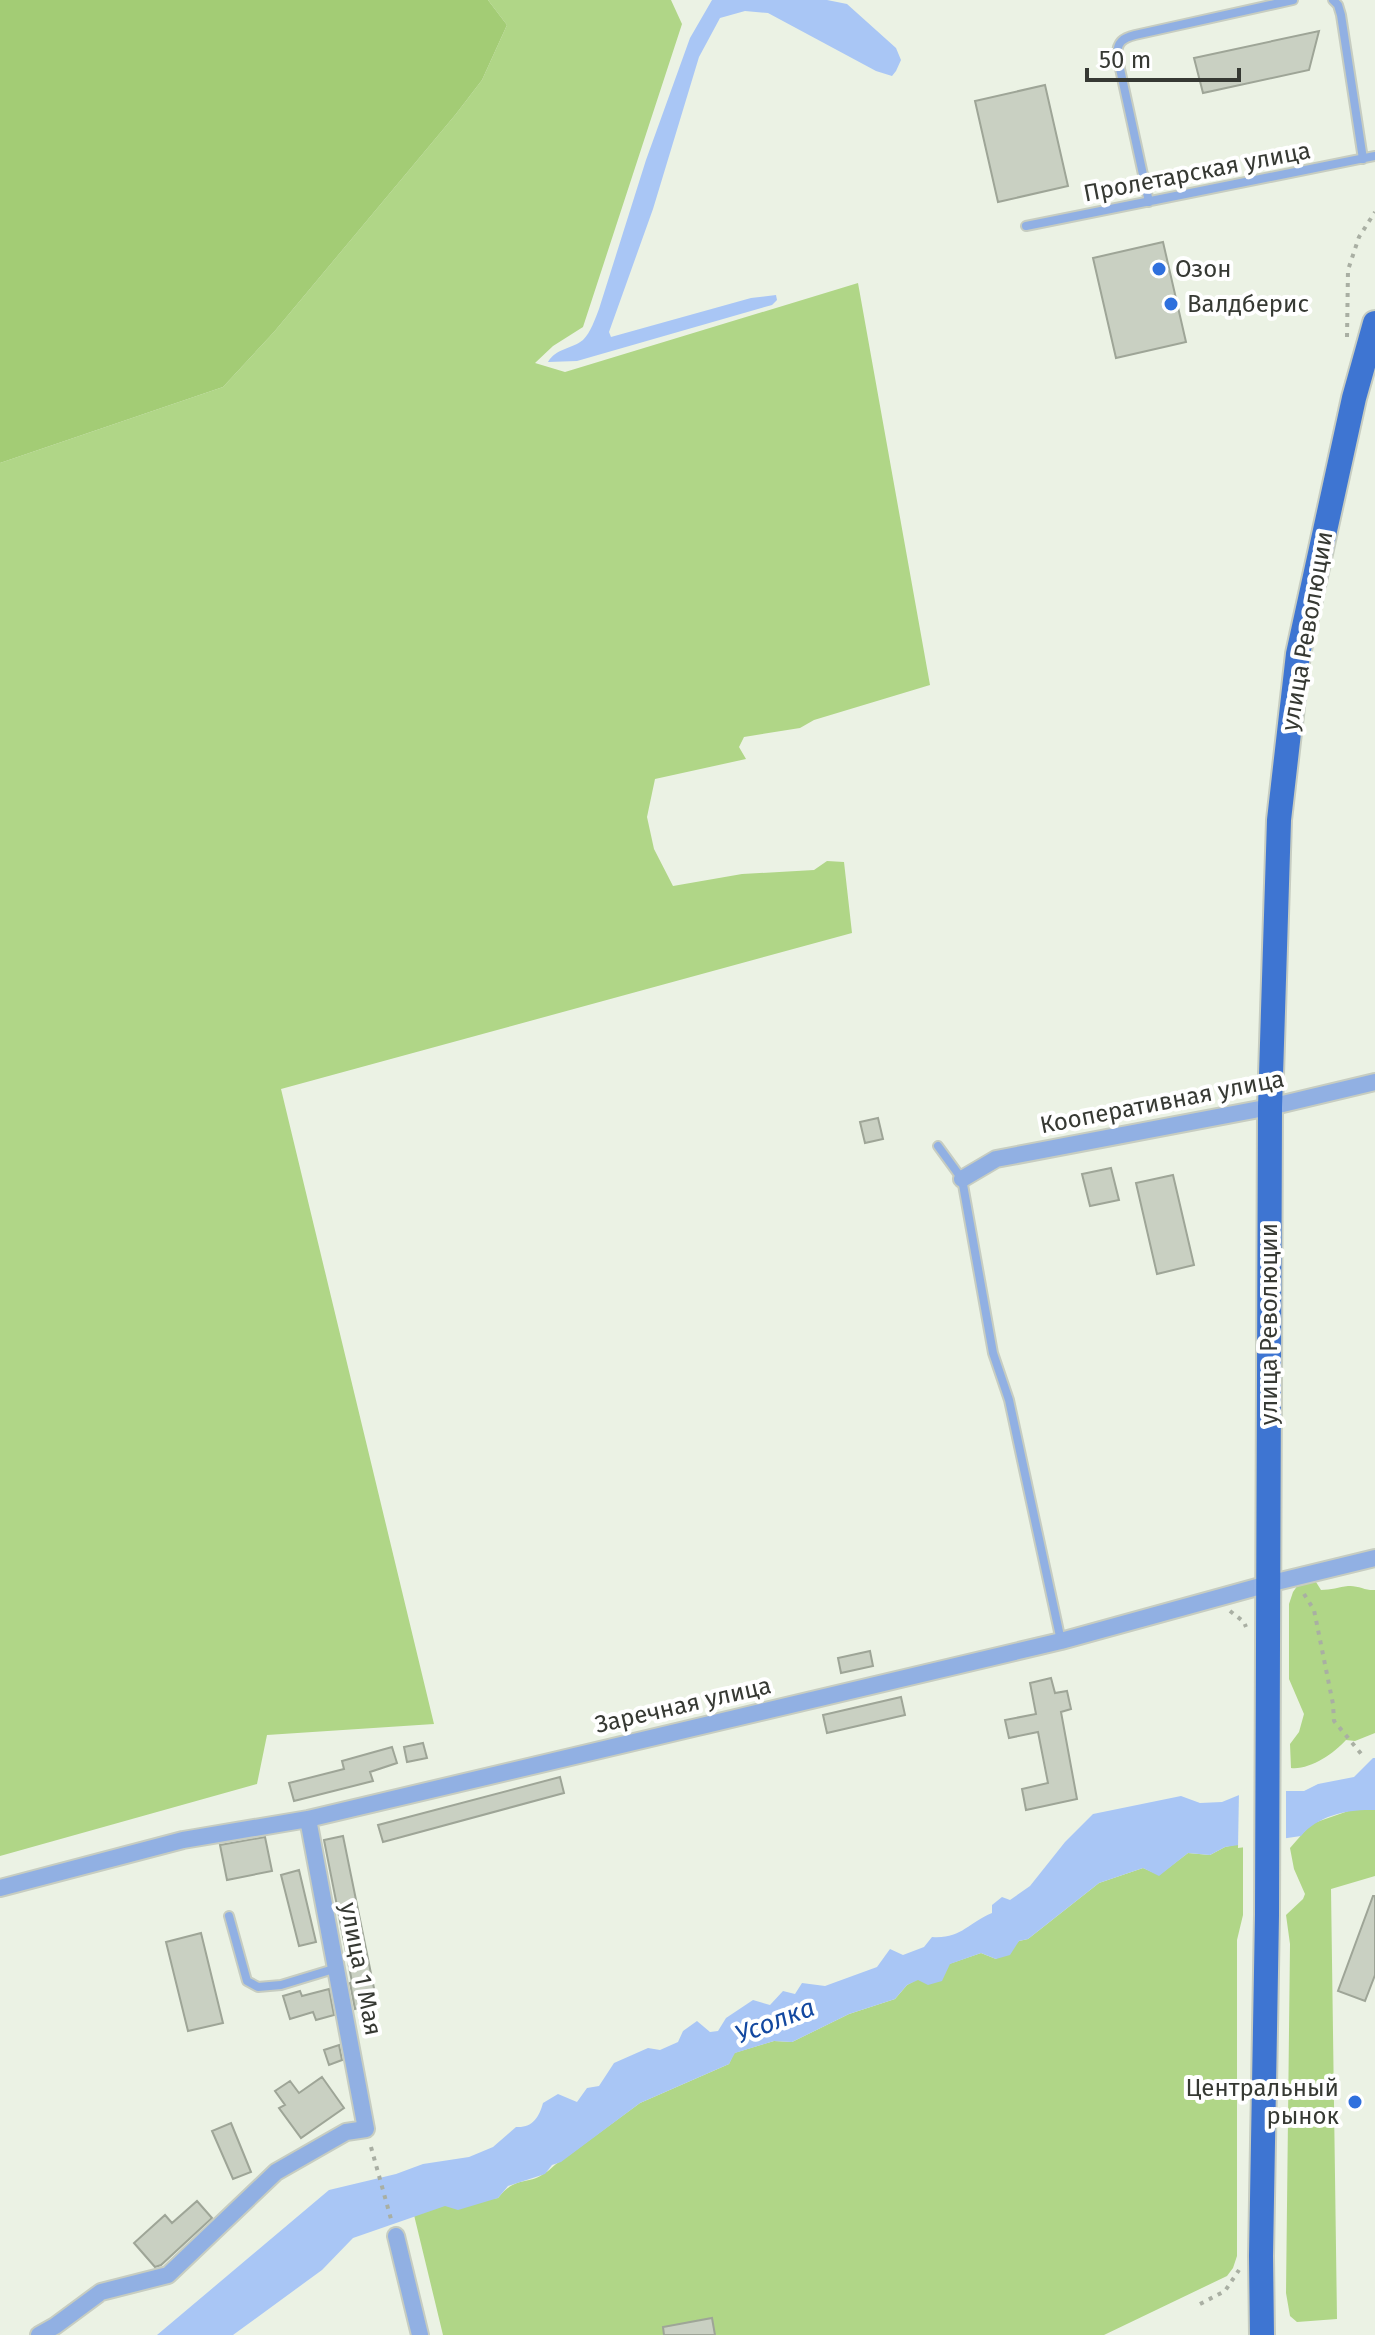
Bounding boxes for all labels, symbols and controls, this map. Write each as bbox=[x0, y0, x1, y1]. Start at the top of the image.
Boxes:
scale bar bbox=[1087, 32, 1239, 82]
text: 50 m bbox=[1099, 46, 1151, 74]
street label: Пролетарская улица bbox=[1081, 136, 1313, 208]
place label: Озон bbox=[1175, 255, 1232, 283]
marker: Озон bbox=[1150, 260, 1168, 278]
place label: Валдберис bbox=[1187, 290, 1309, 318]
marker: Валдберис bbox=[1162, 295, 1180, 313]
street label: улица Революции bbox=[1276, 529, 1338, 733]
street label: Кооперативная улица bbox=[1038, 1065, 1286, 1139]
street label: улица Революции bbox=[1255, 1223, 1283, 1425]
street label: Заречная улица bbox=[592, 1671, 774, 1739]
street label: улица 1 Мая bbox=[334, 1900, 388, 2038]
water label: Усолка bbox=[731, 1992, 819, 2050]
place label: Центральный рынок bbox=[1185, 2074, 1340, 2130]
marker: Центральный рынок bbox=[1346, 2093, 1364, 2111]

